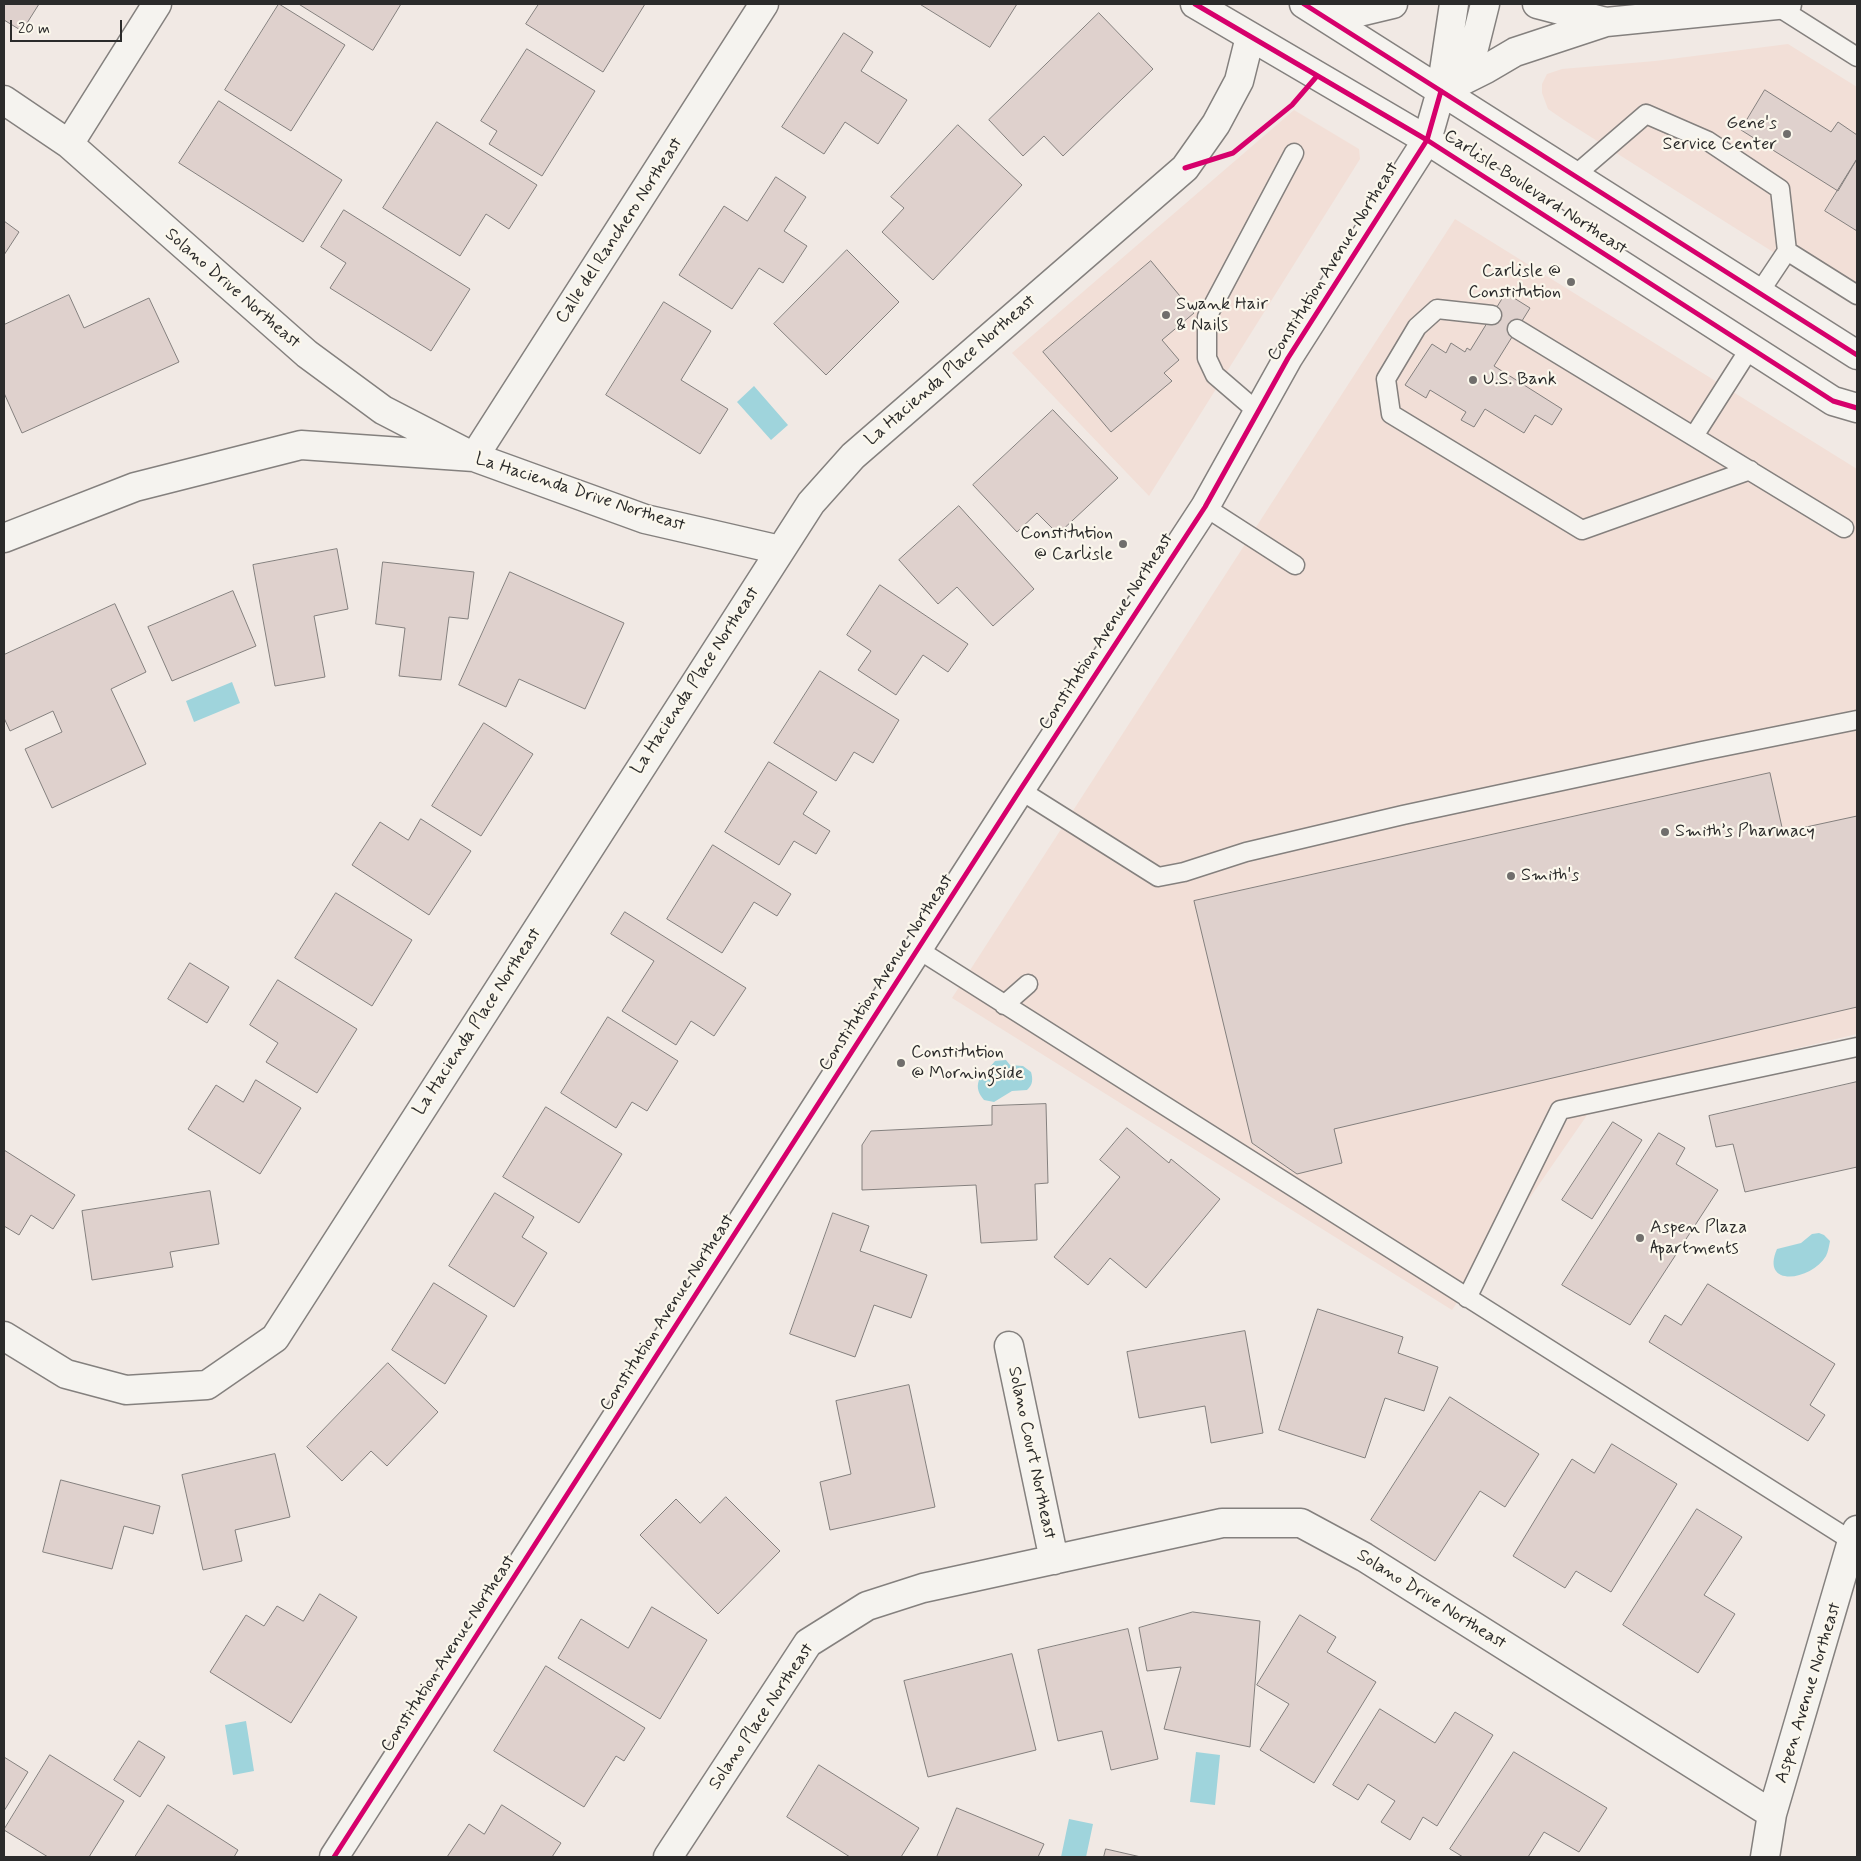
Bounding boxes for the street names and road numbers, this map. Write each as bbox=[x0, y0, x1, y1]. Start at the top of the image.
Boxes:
street label: Carlisle Boulevard Northeast bbox=[1439, 126, 1631, 260]
street label: Calle del Ranchero Northeast bbox=[552, 134, 688, 328]
street label: Constitution Avenue Northeast bbox=[1264, 158, 1404, 366]
street label: Solano Drive Northeast bbox=[160, 224, 304, 354]
street label: La Hacienda Place Northeast bbox=[861, 291, 1041, 451]
street label: La Hacienda Drive Northeast bbox=[472, 449, 688, 537]
street label: Constitution Avenue Northeast bbox=[1035, 529, 1179, 735]
street label: La Hacienda Place Northeast bbox=[627, 583, 765, 779]
street label: Constitution Avenue Northeast bbox=[815, 870, 959, 1076]
street label: La Hacienda Place Northeast bbox=[409, 924, 547, 1120]
street label: Constitution Avenue Northeast bbox=[596, 1210, 740, 1416]
street label: Solano Court Northeast bbox=[1002, 1365, 1060, 1541]
street label: Solano Drive Northeast bbox=[1352, 1545, 1510, 1655]
street label: Constitution Avenue Northeast bbox=[377, 1551, 521, 1757]
street label: Aspen Avenue Northeast bbox=[1771, 1600, 1847, 1786]
street label: Solano Place Northeast bbox=[705, 1639, 819, 1795]

